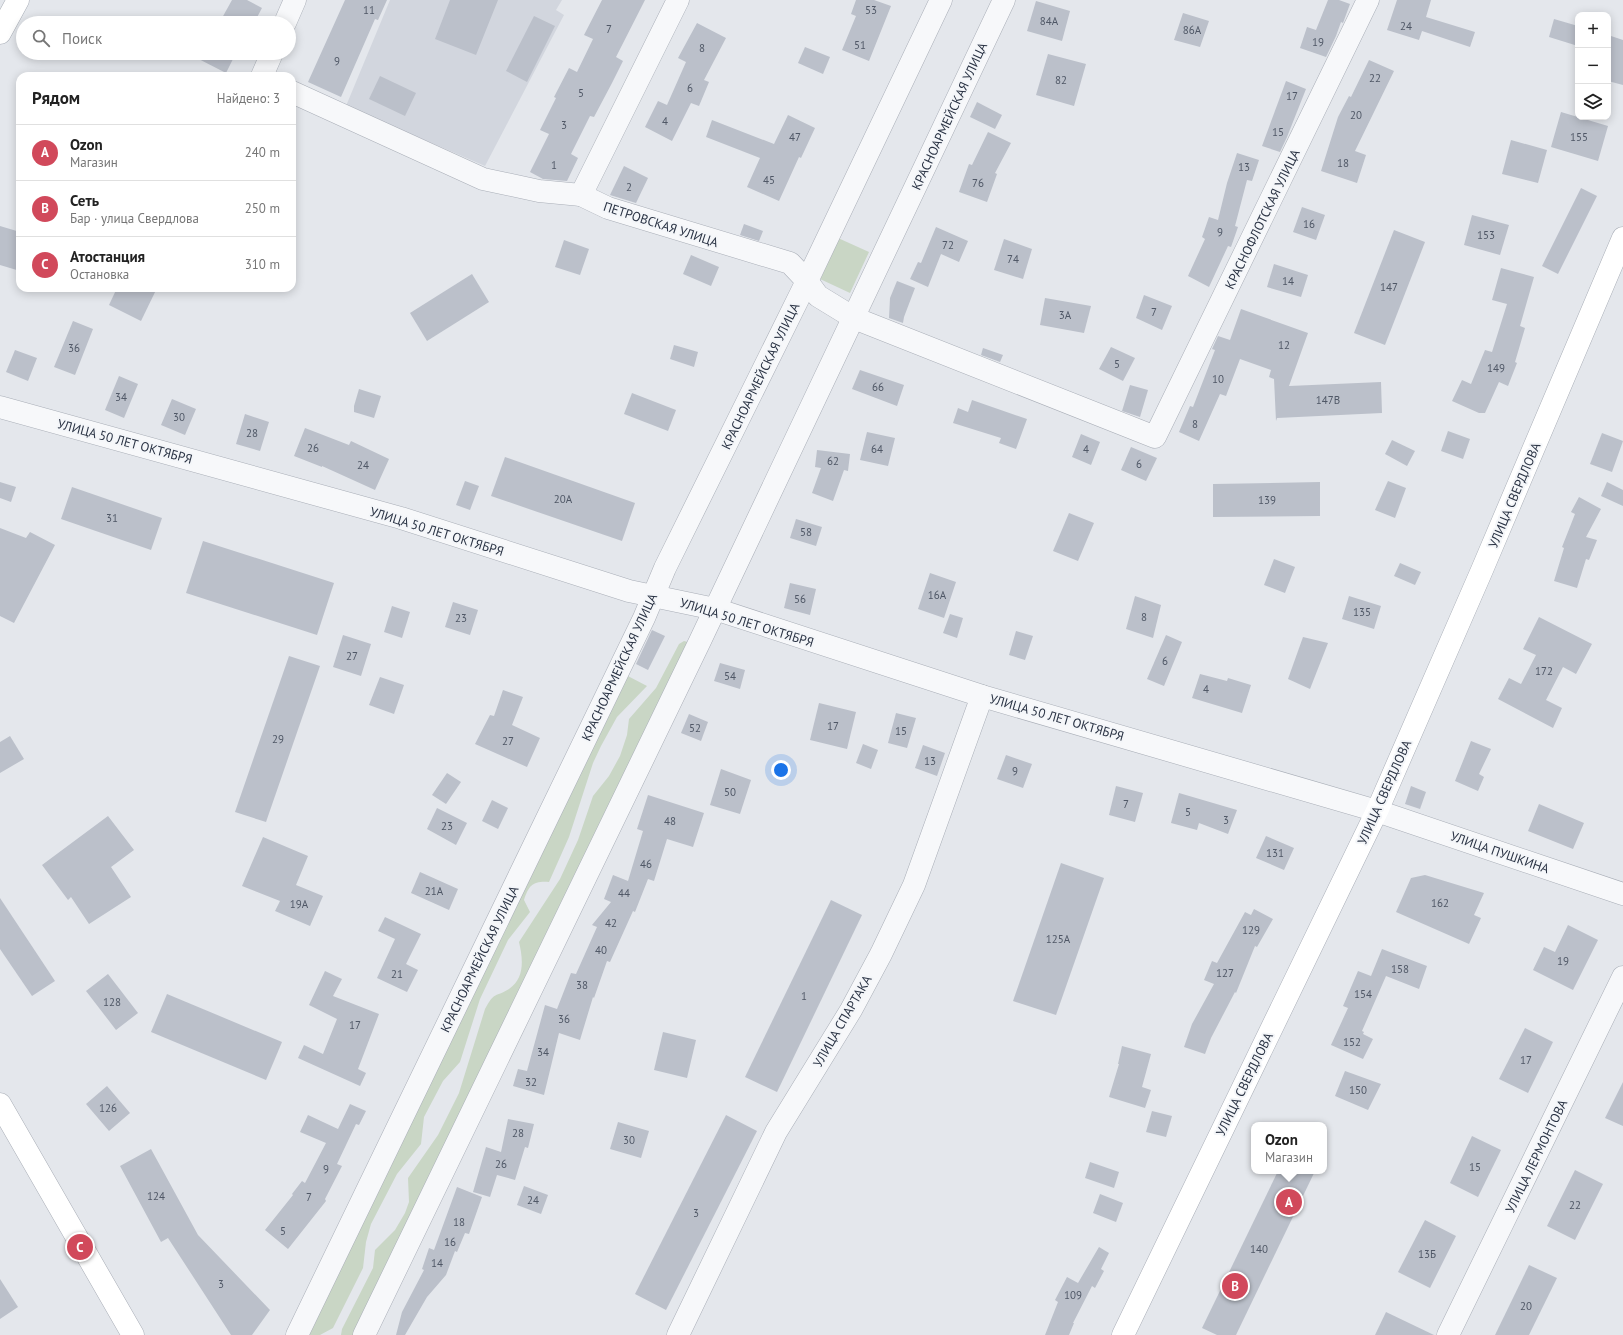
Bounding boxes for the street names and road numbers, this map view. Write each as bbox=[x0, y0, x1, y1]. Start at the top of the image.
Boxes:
street label: КРАСНОАРМЕЙСКАЯ УЛИЦА bbox=[908, 39, 991, 193]
street label: КРАСНОФЛОТСКАЯ УЛИЦА bbox=[1221, 146, 1304, 292]
street label: ПЕТРОВСКАЯ УЛИЦА bbox=[601, 198, 721, 251]
street label: КРАСНОАРМЕЙСКАЯ УЛИЦА bbox=[717, 300, 804, 452]
street label: УЛИЦА 50 ЛЕТ ОКТЯБРЯ bbox=[55, 415, 194, 468]
street label: УЛИЦА СВЕРДЛОВА bbox=[1485, 440, 1544, 550]
street label: УЛИЦА 50 ЛЕТ ОКТЯБРЯ bbox=[368, 503, 506, 560]
street label: КРАСНОАРМЕЙСКАЯ УЛИЦА bbox=[578, 590, 661, 744]
street label: УЛИЦА 50 ЛЕТ ОКТЯБРЯ bbox=[678, 594, 816, 651]
street label: УЛИЦА 50 ЛЕТ ОКТЯБРЯ bbox=[988, 690, 1126, 745]
street label: УЛИЦА СВЕРДЛОВА bbox=[1354, 737, 1415, 847]
street label: УЛИЦА ПУШКИНА bbox=[1448, 828, 1552, 877]
street label: КРАСНОАРМЕЙСКАЯ УЛИЦА bbox=[436, 883, 523, 1035]
street label: УЛИЦА СПАРТАКА bbox=[809, 972, 876, 1070]
street label: УЛИЦА СВЕРДЛОВА bbox=[1212, 1029, 1277, 1139]
street label: УЛИЦА ЛЕРМОНТОВА bbox=[1502, 1096, 1571, 1216]

